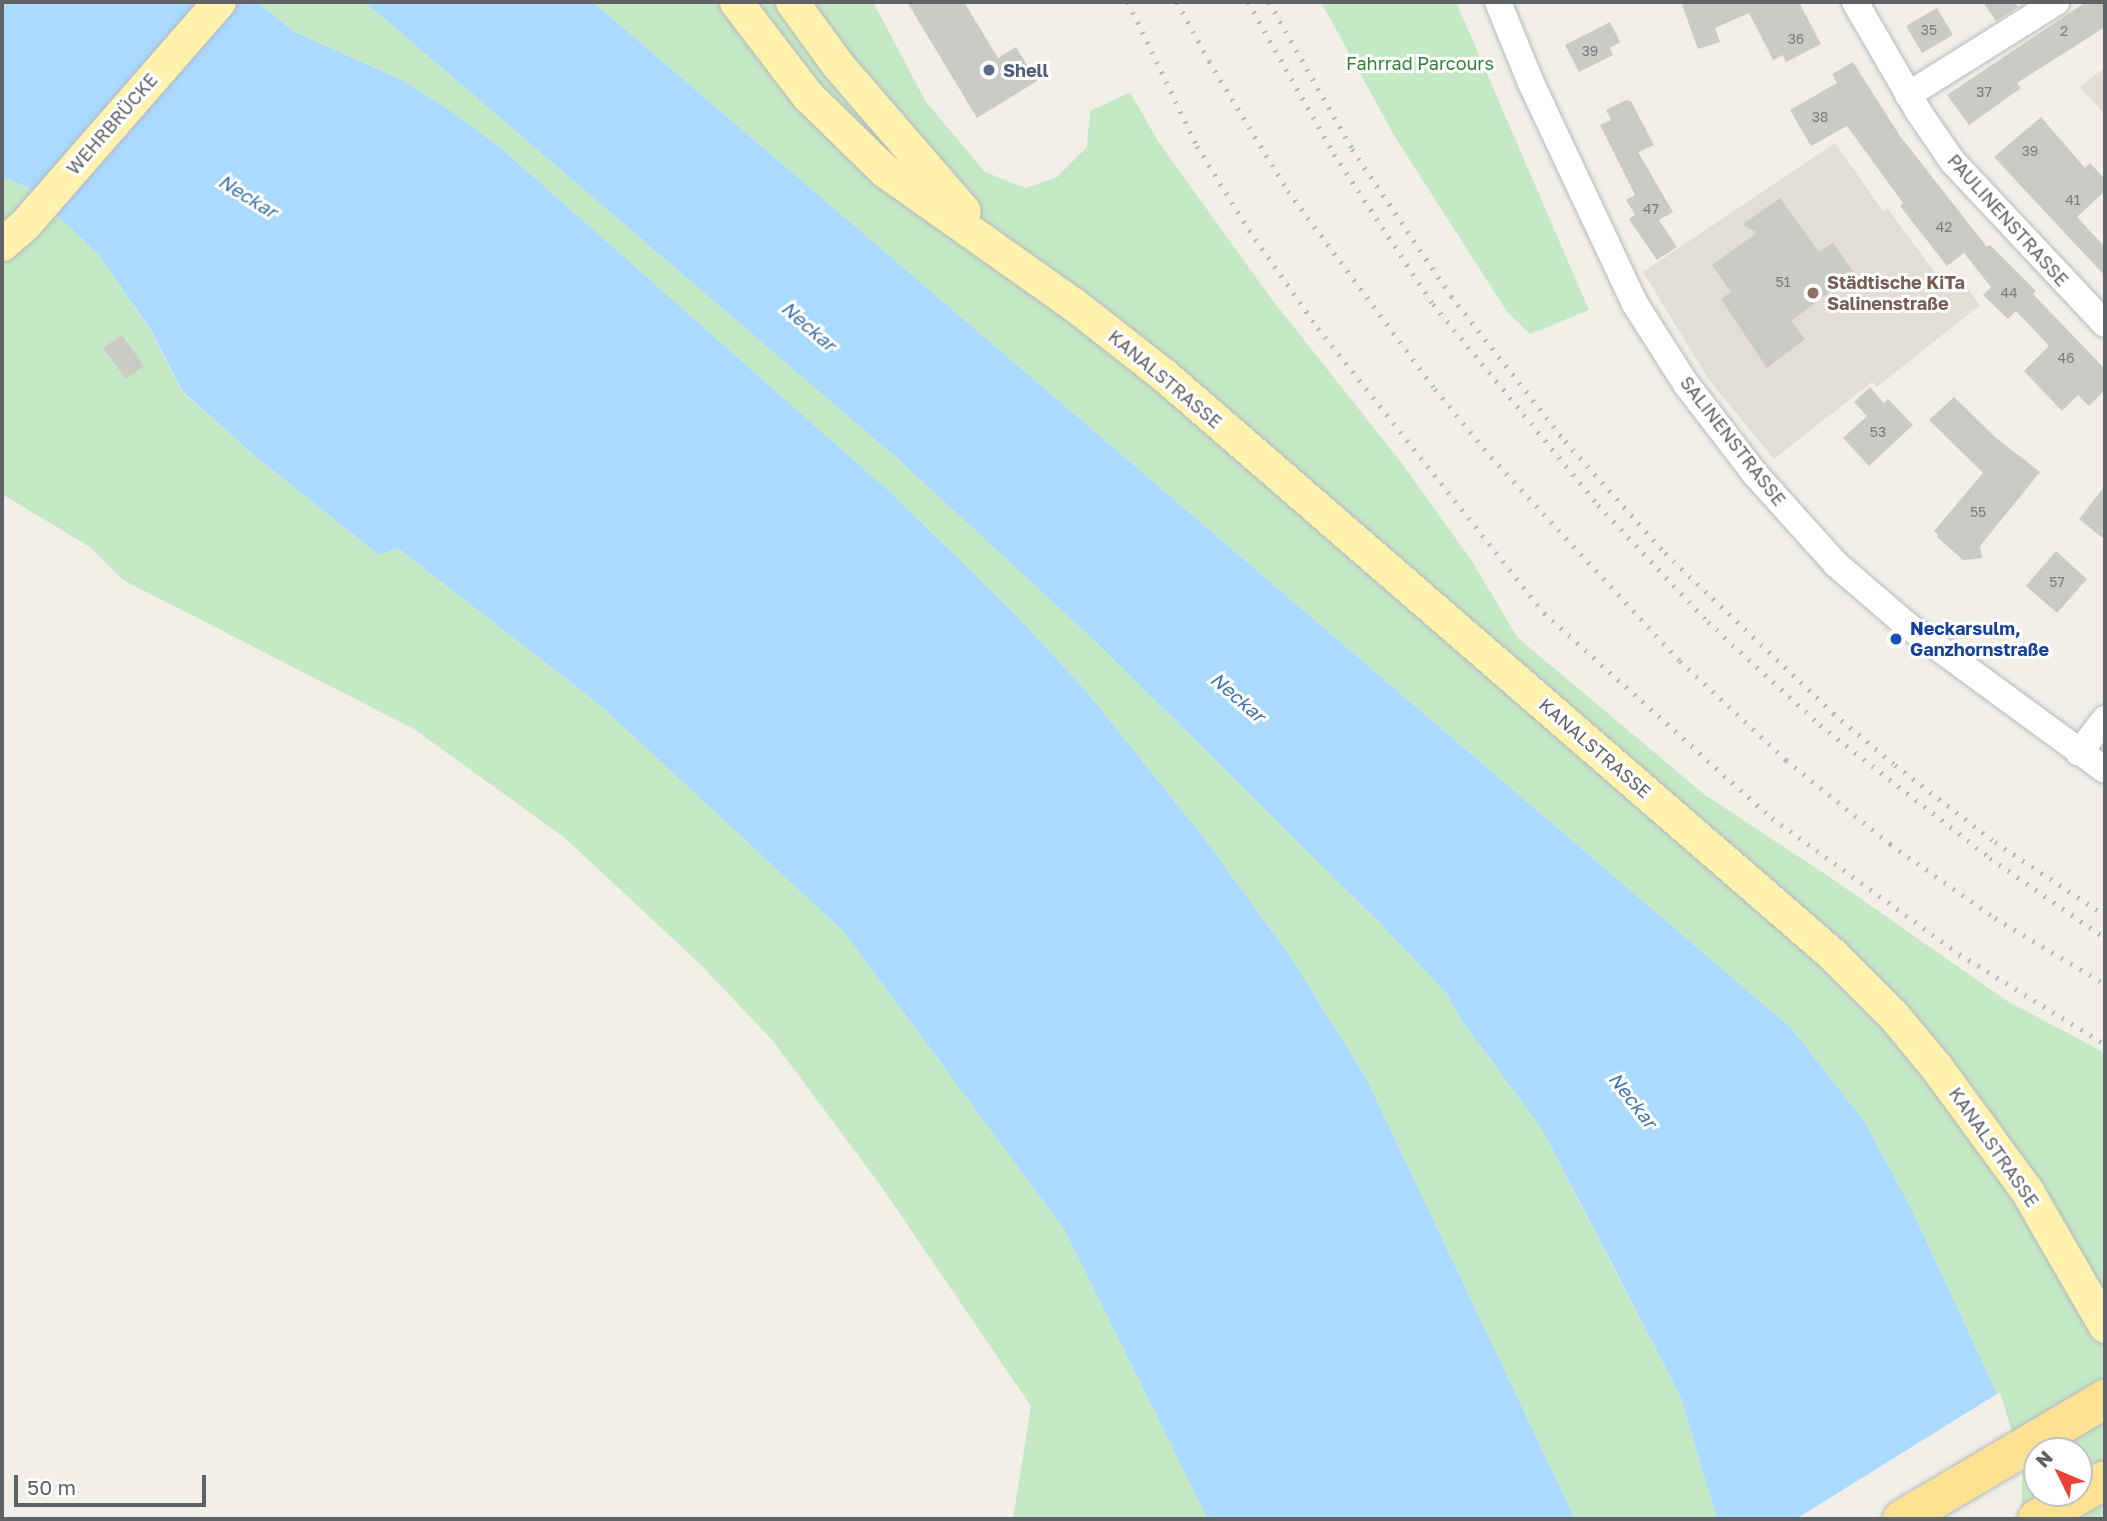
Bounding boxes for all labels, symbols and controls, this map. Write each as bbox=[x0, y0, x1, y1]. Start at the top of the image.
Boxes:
house number: 35 bbox=[1921, 22, 1937, 38]
house number: 2 bbox=[2060, 23, 2068, 39]
house number: 36 bbox=[1788, 31, 1804, 47]
house number: 39 bbox=[1582, 43, 1598, 59]
park label: Fahrrad Parcours bbox=[1346, 52, 1494, 74]
place label: Shell bbox=[1003, 59, 1049, 81]
marker: Shell bbox=[981, 62, 997, 78]
street label: WEHRBRÜCKE bbox=[62, 69, 162, 179]
house number: 37 bbox=[1976, 84, 1992, 100]
house number: 38 bbox=[1812, 109, 1828, 125]
house number: 39 bbox=[2022, 143, 2038, 159]
street label: PAULINENSTRASSE bbox=[1943, 150, 2073, 290]
water label: Neckar bbox=[215, 169, 281, 223]
house number: 41 bbox=[2065, 192, 2081, 208]
house number: 47 bbox=[1643, 201, 1659, 217]
house number: 42 bbox=[1936, 219, 1952, 235]
place label: Städtische KiTa Salinenstraße bbox=[1827, 272, 1965, 314]
house number: 51 bbox=[1776, 274, 1790, 290]
marker: Städtische KiTa Salinenstraße bbox=[1805, 285, 1821, 301]
house number: 44 bbox=[2000, 285, 2018, 301]
water label: Neckar bbox=[777, 296, 841, 356]
street label: KANALSTRASSE bbox=[1104, 325, 1226, 433]
house number: 46 bbox=[2057, 350, 2075, 366]
street label: SALINENSTRASSE bbox=[1676, 372, 1790, 510]
house number: 53 bbox=[1870, 424, 1886, 440]
house number: 55 bbox=[1970, 504, 1986, 520]
house number: 57 bbox=[2049, 574, 2065, 590]
place label: Neckarsulm, Ganzhornstraße bbox=[1910, 618, 2049, 660]
marker: Neckarsulm, Ganzhornstraße bbox=[1888, 631, 1904, 647]
water label: Neckar bbox=[1206, 667, 1270, 727]
street label: KANALSTRASSE bbox=[1535, 694, 1655, 802]
water label: Neckar bbox=[1604, 1068, 1662, 1132]
street label: KANALSTRASSE bbox=[1945, 1083, 2043, 1211]
north arrow bbox=[2023, 1437, 2093, 1507]
text: N bbox=[2030, 1446, 2057, 1472]
scale bar bbox=[18, 1462, 210, 1506]
text: 50 m bbox=[27, 1474, 76, 1500]

